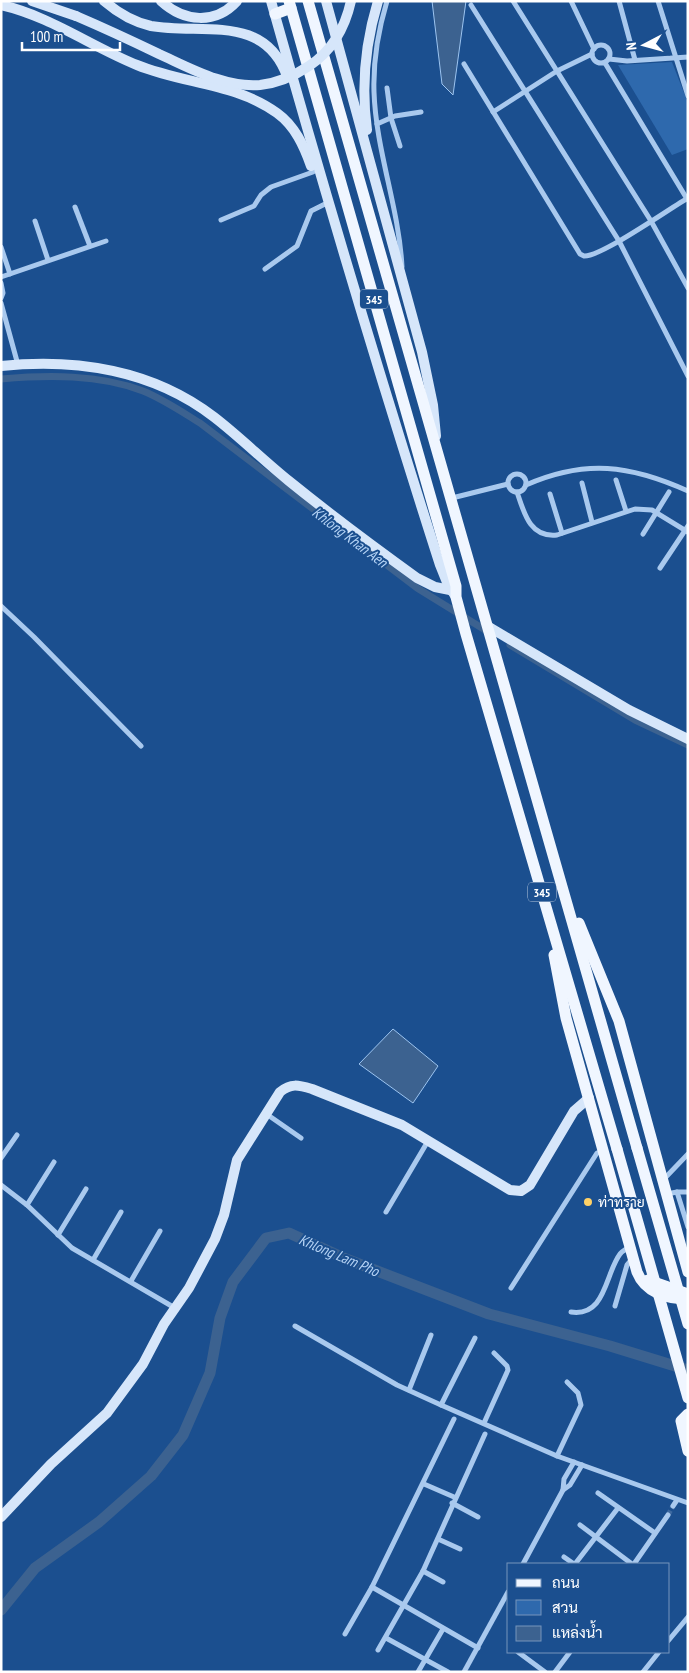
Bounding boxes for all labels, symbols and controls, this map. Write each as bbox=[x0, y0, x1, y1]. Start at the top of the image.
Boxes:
scale bar bbox=[22, 20, 120, 52]
north arrow bbox=[619, 20, 669, 70]
text: 100 m bbox=[30, 27, 63, 46]
text: N bbox=[622, 42, 640, 51]
road number: 345 bbox=[360, 290, 388, 308]
water label: Khlong Khan Aen bbox=[309, 503, 392, 572]
road number: 345 bbox=[528, 882, 556, 902]
place label: ท่าทราย bbox=[598, 1193, 645, 1211]
marker: ท่าทราย bbox=[582, 1196, 594, 1208]
water label: Khlong Lam Pho bbox=[296, 1230, 383, 1281]
legend bbox=[507, 1563, 669, 1653]
text: ถนน bbox=[552, 1573, 580, 1592]
text: สวน bbox=[552, 1598, 578, 1617]
text: แหล่งน้ำ bbox=[552, 1620, 603, 1642]

